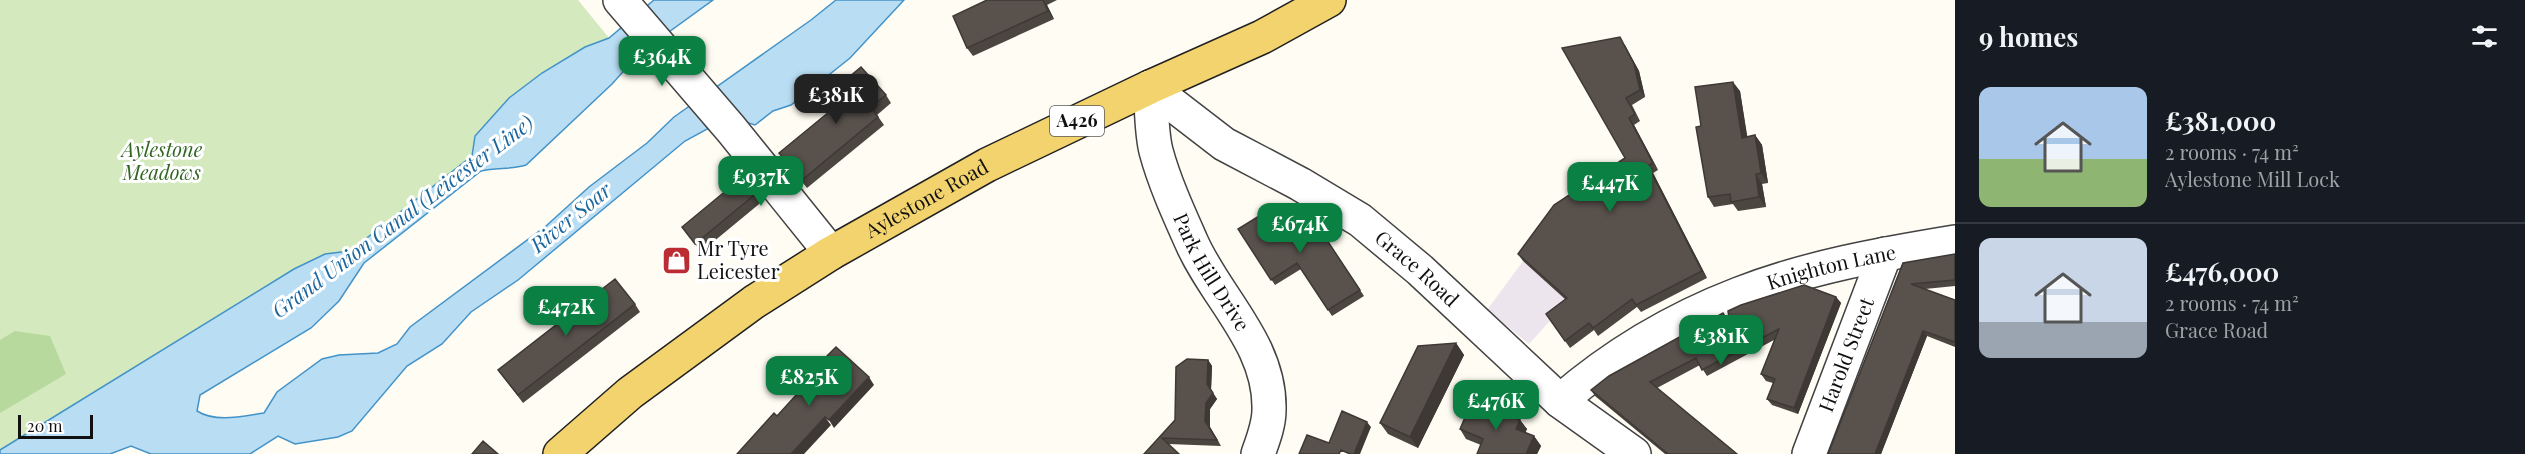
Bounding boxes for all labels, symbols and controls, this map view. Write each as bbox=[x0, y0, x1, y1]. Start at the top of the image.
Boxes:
text: 9 homes bbox=[1979, 19, 2078, 54]
icon: filters bbox=[2468, 20, 2501, 53]
pin: £364K bbox=[620, 36, 704, 87]
text: £364K bbox=[633, 42, 691, 69]
pin: £381K bbox=[794, 74, 878, 125]
text: £381K bbox=[808, 80, 864, 107]
text: £381,000 bbox=[2165, 103, 2276, 138]
road number: A426 bbox=[1050, 106, 1104, 136]
water label: Grand Union Canal (Leicester Line) bbox=[265, 108, 538, 323]
icon: home bbox=[2027, 111, 2099, 183]
park label: Aylestone Meadows bbox=[120, 135, 203, 185]
text: 2 rooms · 74 m² bbox=[2165, 138, 2299, 165]
street label: Aylestone Road bbox=[859, 152, 993, 244]
pin: £937K bbox=[719, 156, 803, 207]
text: £937K bbox=[732, 162, 790, 189]
pin: £447K bbox=[1568, 162, 1652, 213]
text: Aylestone Mill Lock bbox=[2165, 165, 2340, 192]
text: £447K bbox=[1581, 168, 1639, 195]
water label: River Soar bbox=[523, 175, 617, 258]
pin: £674K bbox=[1258, 203, 1342, 254]
street label: Park Hill Drive bbox=[1168, 208, 1257, 335]
text: £674K bbox=[1271, 209, 1329, 236]
street label: Grace Road bbox=[1370, 223, 1466, 312]
place label: Mr Tyre Leicester bbox=[697, 234, 780, 284]
street label: Knighton Lane bbox=[1763, 237, 1898, 295]
shop icon: Mr Tyre Leicester bbox=[660, 244, 692, 276]
text: £476,000 bbox=[2165, 254, 2279, 289]
icon: home bbox=[2027, 262, 2099, 334]
pin: £472K bbox=[524, 286, 608, 337]
text: 2 rooms · 74 m² bbox=[2165, 289, 2299, 316]
text: £472K bbox=[537, 292, 595, 319]
street label: Harold Street bbox=[1811, 293, 1880, 415]
pin: £381K bbox=[1679, 315, 1763, 366]
text: Grace Road bbox=[2165, 316, 2268, 343]
text: £381K bbox=[1693, 321, 1749, 348]
pin: £825K bbox=[767, 356, 851, 407]
text: £825K bbox=[780, 362, 838, 389]
pin: £476K bbox=[1454, 380, 1538, 431]
text: £476K bbox=[1467, 386, 1525, 413]
scale bar bbox=[18, 412, 93, 440]
text: 20 m bbox=[27, 415, 62, 436]

